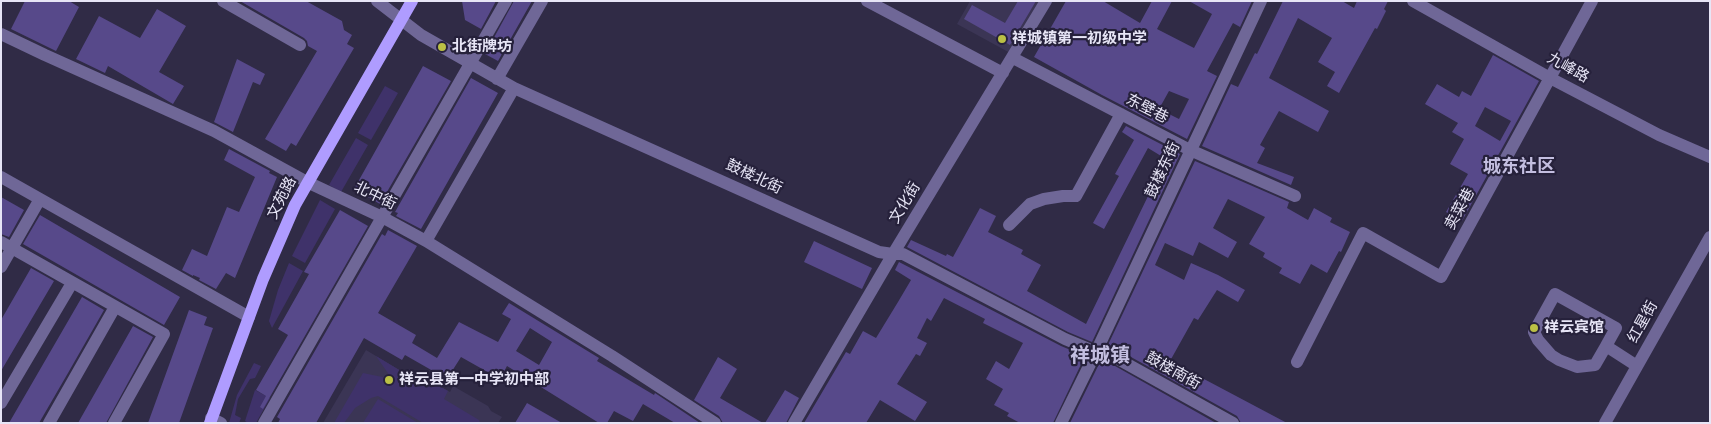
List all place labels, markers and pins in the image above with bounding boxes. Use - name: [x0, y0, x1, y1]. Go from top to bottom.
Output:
- place label: 祥城镇第一初级中学: [1012, 30, 1147, 48]
- marker: 祥城镇第一初级中学: [996, 33, 1008, 45]
- place label: 北街牌坊: [452, 38, 512, 56]
- marker: 北街牌坊: [436, 41, 448, 53]
- place label: 祥云宾馆: [1544, 319, 1604, 337]
- marker: 祥云宾馆: [1528, 322, 1540, 334]
- place label: 祥云县第一中学初中部: [399, 371, 549, 389]
- marker: 祥云县第一中学初中部: [383, 374, 395, 386]

